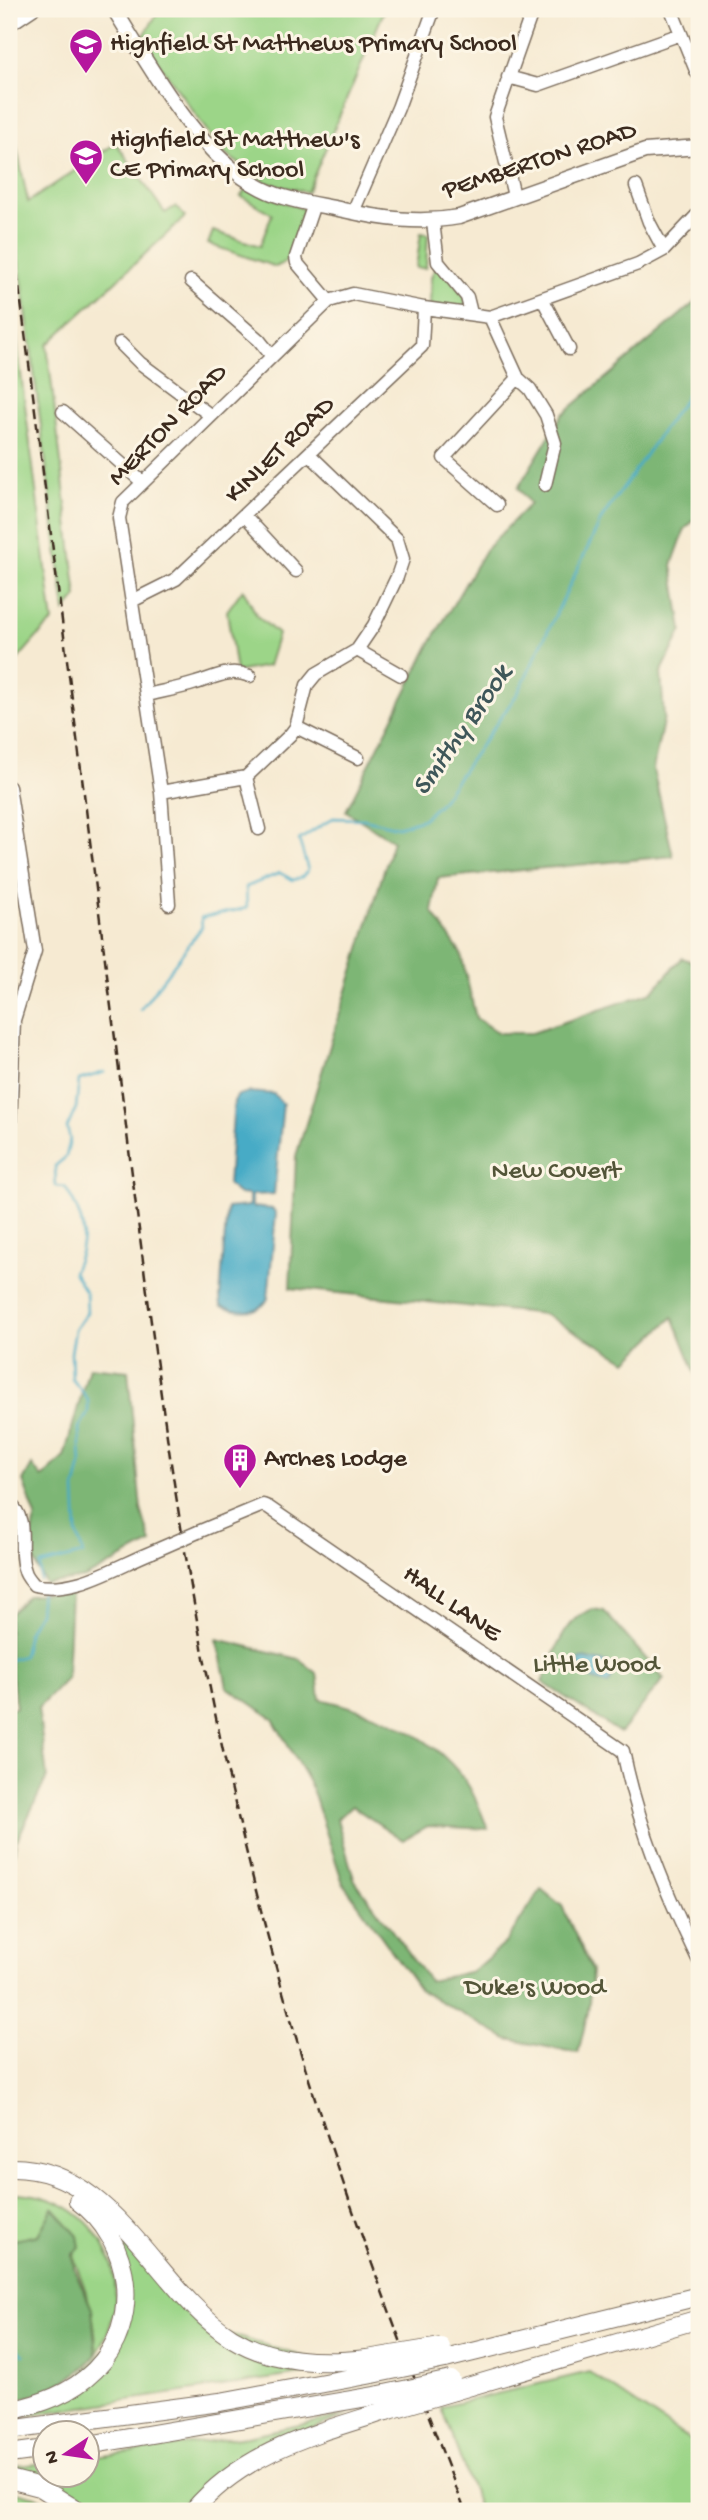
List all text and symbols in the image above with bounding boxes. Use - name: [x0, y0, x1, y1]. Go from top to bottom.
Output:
- school or university icon: Highfield St Matthews Primary School: [67, 26, 105, 75]
- place label: Highfield St Matthews Primary School: [110, 30, 517, 61]
- street label: PEMBERTON ROAD: [438, 116, 641, 208]
- place label: Highfield St Matthew's CE Primary School: [110, 126, 361, 187]
- school or university icon: Highfield St Matthew's CE Primary School: [67, 137, 105, 186]
- street label: MERTON ROAD: [103, 358, 235, 494]
- street label: KINLET ROAD: [220, 391, 343, 511]
- water label: Smithy Brook: [406, 657, 521, 803]
- park label: New Covert: [492, 1157, 623, 1188]
- building icon: Arches Lodge: [221, 1441, 259, 1490]
- place label: Arches Lodge: [264, 1445, 408, 1476]
- street label: HALL LANE: [396, 1560, 507, 1651]
- park label: Little Wood: [533, 1651, 661, 1682]
- park label: Duke's Wood: [463, 1974, 607, 2005]
- north arrow: [32, 2418, 102, 2488]
- text: N: [40, 2448, 65, 2466]

